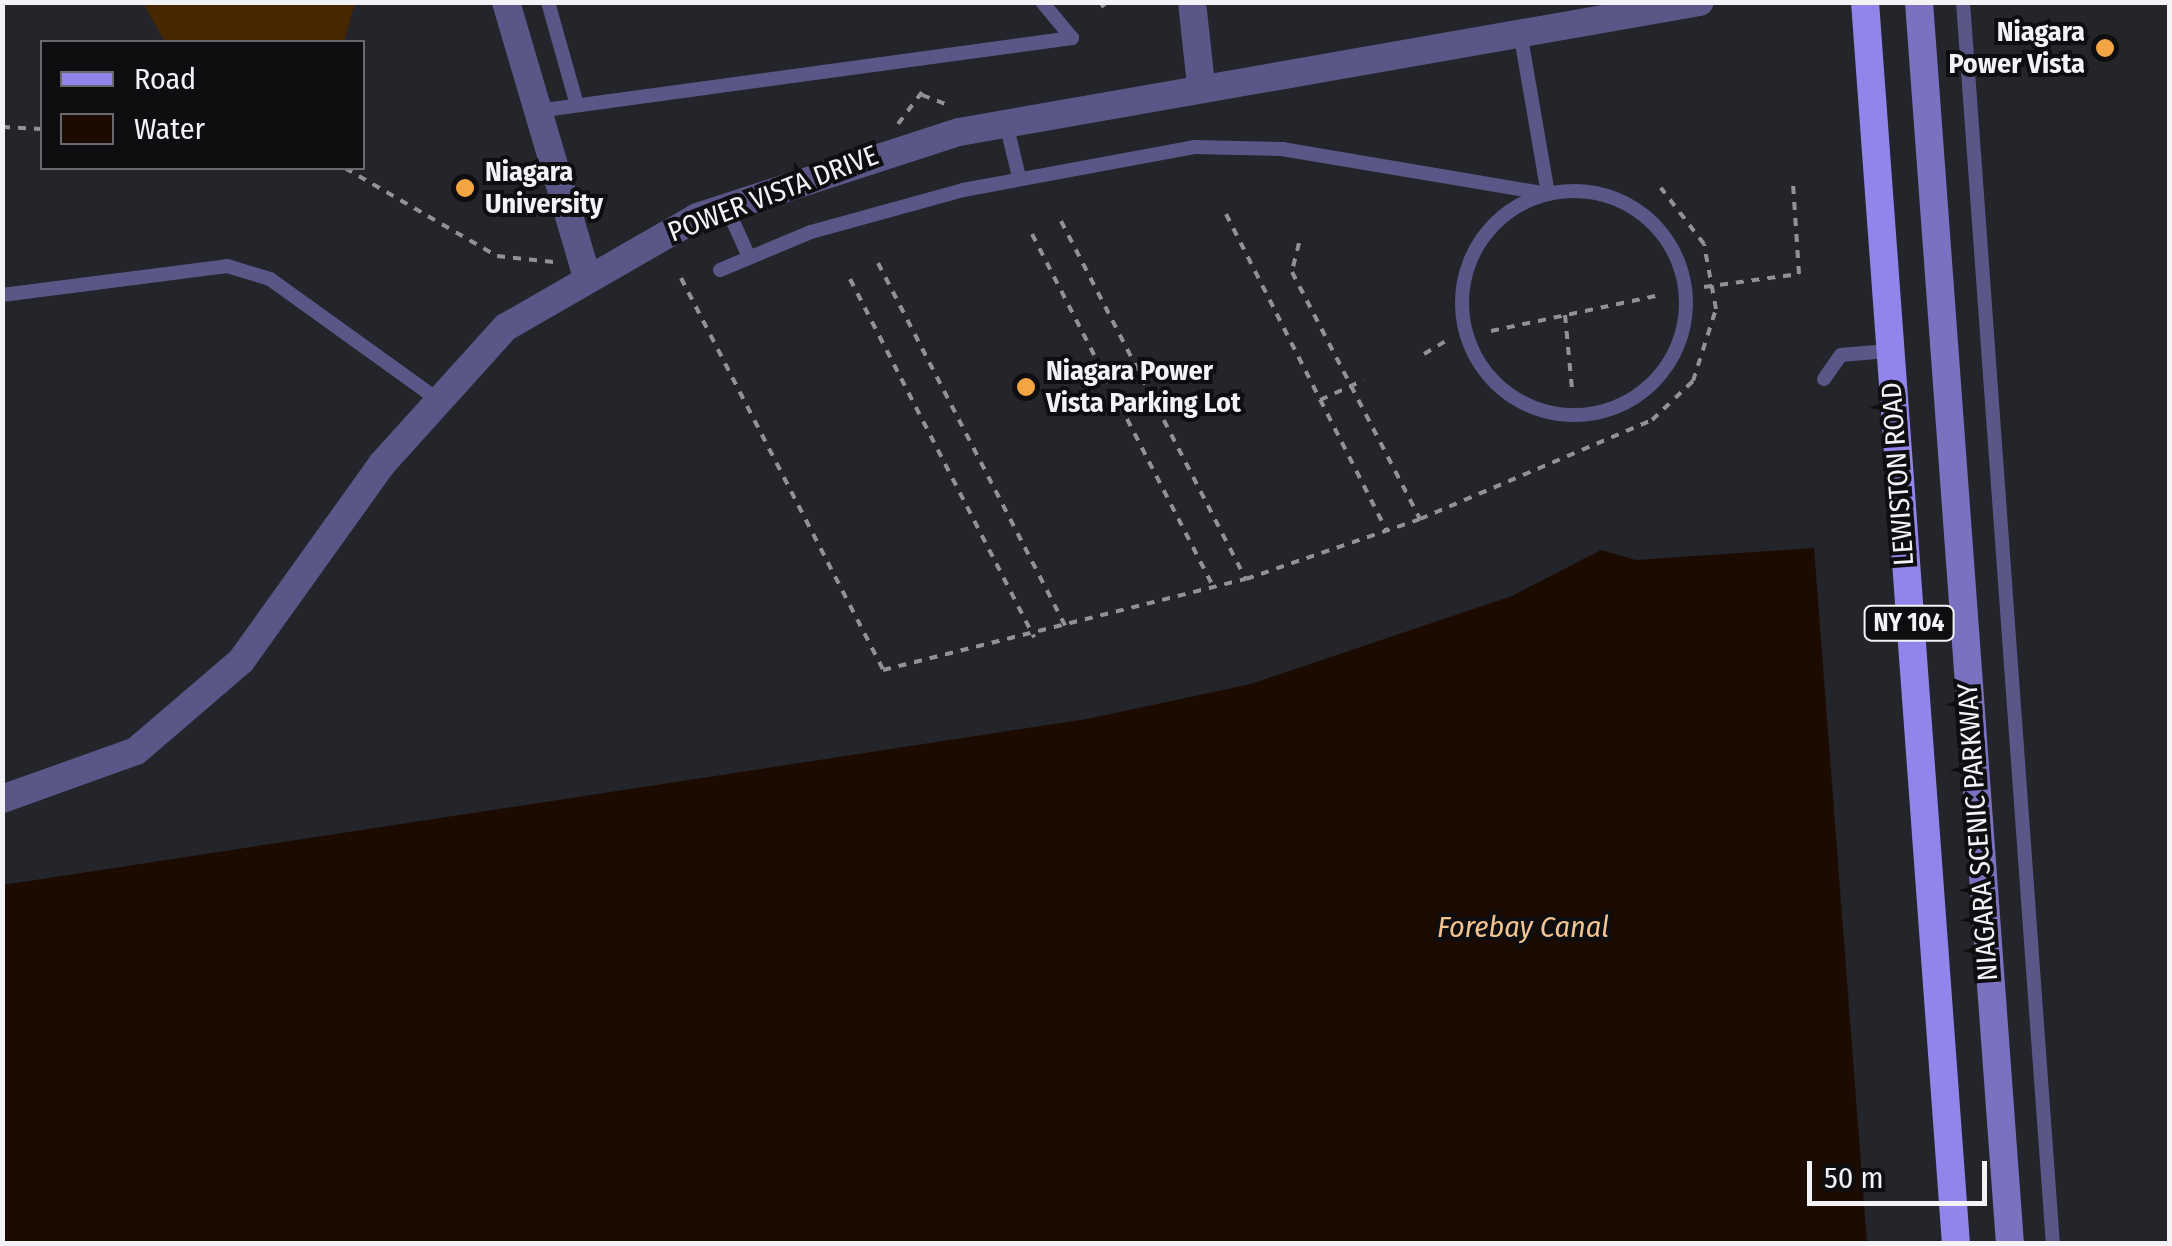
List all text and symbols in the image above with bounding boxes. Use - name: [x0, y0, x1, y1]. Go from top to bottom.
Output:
- place label: Niagara Power Vista: [1948, 15, 2085, 81]
- marker: Niagara Power Vista: [2094, 37, 2116, 59]
- legend: [40, 40, 365, 170]
- text: Road: [134, 61, 196, 97]
- text: Water: [134, 111, 205, 147]
- street label: POWER VISTA DRIVE: [663, 139, 883, 249]
- place label: Niagara University: [485, 155, 603, 221]
- marker: Niagara University: [454, 177, 476, 199]
- place label: Niagara Power Vista Parking Lot: [1046, 354, 1241, 420]
- marker: Niagara Power Vista Parking Lot: [1015, 376, 1037, 398]
- street label: LEWISTON ROAD: [1875, 381, 1921, 567]
- road number: NY 104: [1862, 603, 1956, 643]
- street label: NIAGARA SCENIC PARKWAY: [1951, 682, 2005, 982]
- water label: Forebay Canal: [1437, 909, 1609, 945]
- scale bar: [1812, 1141, 1992, 1203]
- text: 50 m: [1824, 1160, 1884, 1196]

